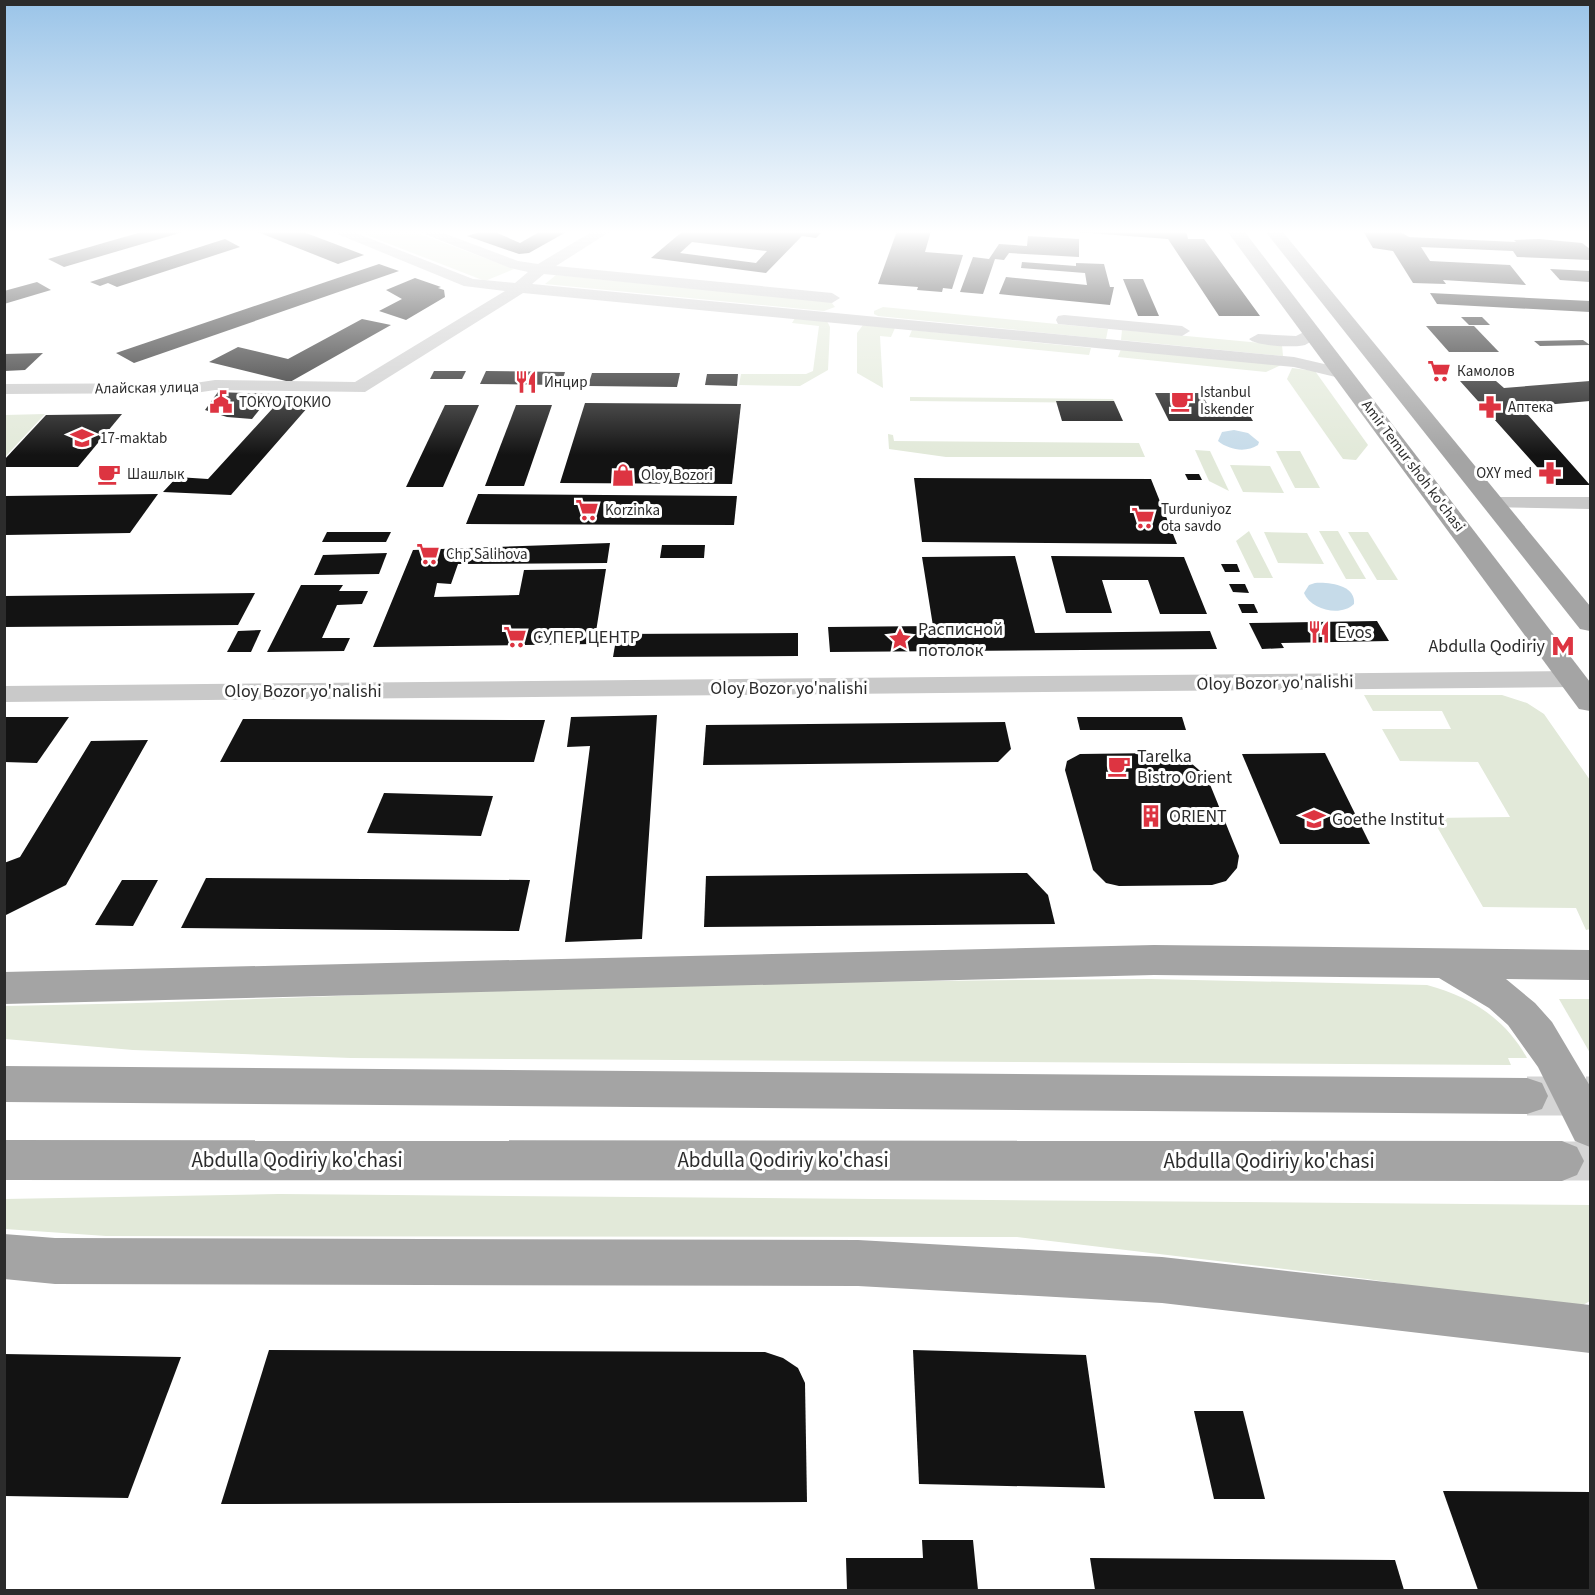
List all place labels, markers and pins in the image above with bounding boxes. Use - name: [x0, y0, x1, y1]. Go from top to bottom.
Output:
- supermarket icon: Камолов: [1426, 358, 1452, 384]
- place label: Камолов: [1457, 361, 1515, 382]
- restaurant icon: Инцир: [513, 369, 539, 395]
- place label: Инцир: [544, 372, 587, 393]
- place label: Istanbul Iskender: [1200, 382, 1255, 420]
- cafe icon: Istanbul Iskender: [1169, 388, 1195, 414]
- public building icon: TOKYO ТОКИО: [208, 389, 234, 415]
- place label: TOKYO ТОКИО: [239, 392, 331, 413]
- pharmacy icon: Аптека: [1477, 394, 1503, 420]
- place label: Аптека: [1508, 397, 1553, 418]
- school or university icon: 17-maktab: [69, 425, 95, 451]
- place label: 17-maktab: [100, 428, 167, 449]
- pharmacy icon: OXY med: [1537, 460, 1563, 486]
- cafe icon: Шашлык: [96, 461, 122, 487]
- shop icon: Oloy Bozori: [610, 462, 636, 488]
- place label: OXY med: [1476, 463, 1532, 484]
- place label: Шашлык: [127, 464, 185, 485]
- place label: Oloy Bozori: [641, 465, 713, 486]
- supermarket icon: Korzinka: [574, 497, 600, 523]
- place label: Turduniyoz ota savdo: [1161, 499, 1231, 537]
- place label: Korzinka: [605, 500, 660, 521]
- supermarket icon: Turduniyoz ota savdo: [1130, 505, 1156, 531]
- supermarket icon: Chp Salihova: [415, 541, 441, 567]
- place label: Chp Salihova: [446, 544, 528, 565]
- place label: Расписной потолок: [918, 617, 1003, 663]
- restaurant icon: Evos: [1306, 619, 1332, 645]
- place label: Evos: [1337, 620, 1372, 645]
- supermarket icon: СУПЕР ЦЕНТР: [502, 624, 528, 650]
- place label: СУПЕР ЦЕНТР: [533, 625, 640, 650]
- place icon: Расписной потолок: [887, 626, 913, 652]
- metro station icon: Abdulla Qodiriy: [1550, 633, 1576, 659]
- place label: Abdulla Qodiriy: [1428, 634, 1546, 659]
- place label: Tarelka Bistro Orient: [1137, 744, 1232, 790]
- cafe icon: Tarelka Bistro Orient: [1106, 753, 1132, 779]
- building icon: ORIENT: [1138, 803, 1164, 829]
- place label: ORIENT: [1169, 804, 1227, 829]
- school or university icon: Goethe Institut: [1301, 806, 1327, 832]
- place label: Goethe Institut: [1332, 807, 1444, 832]

